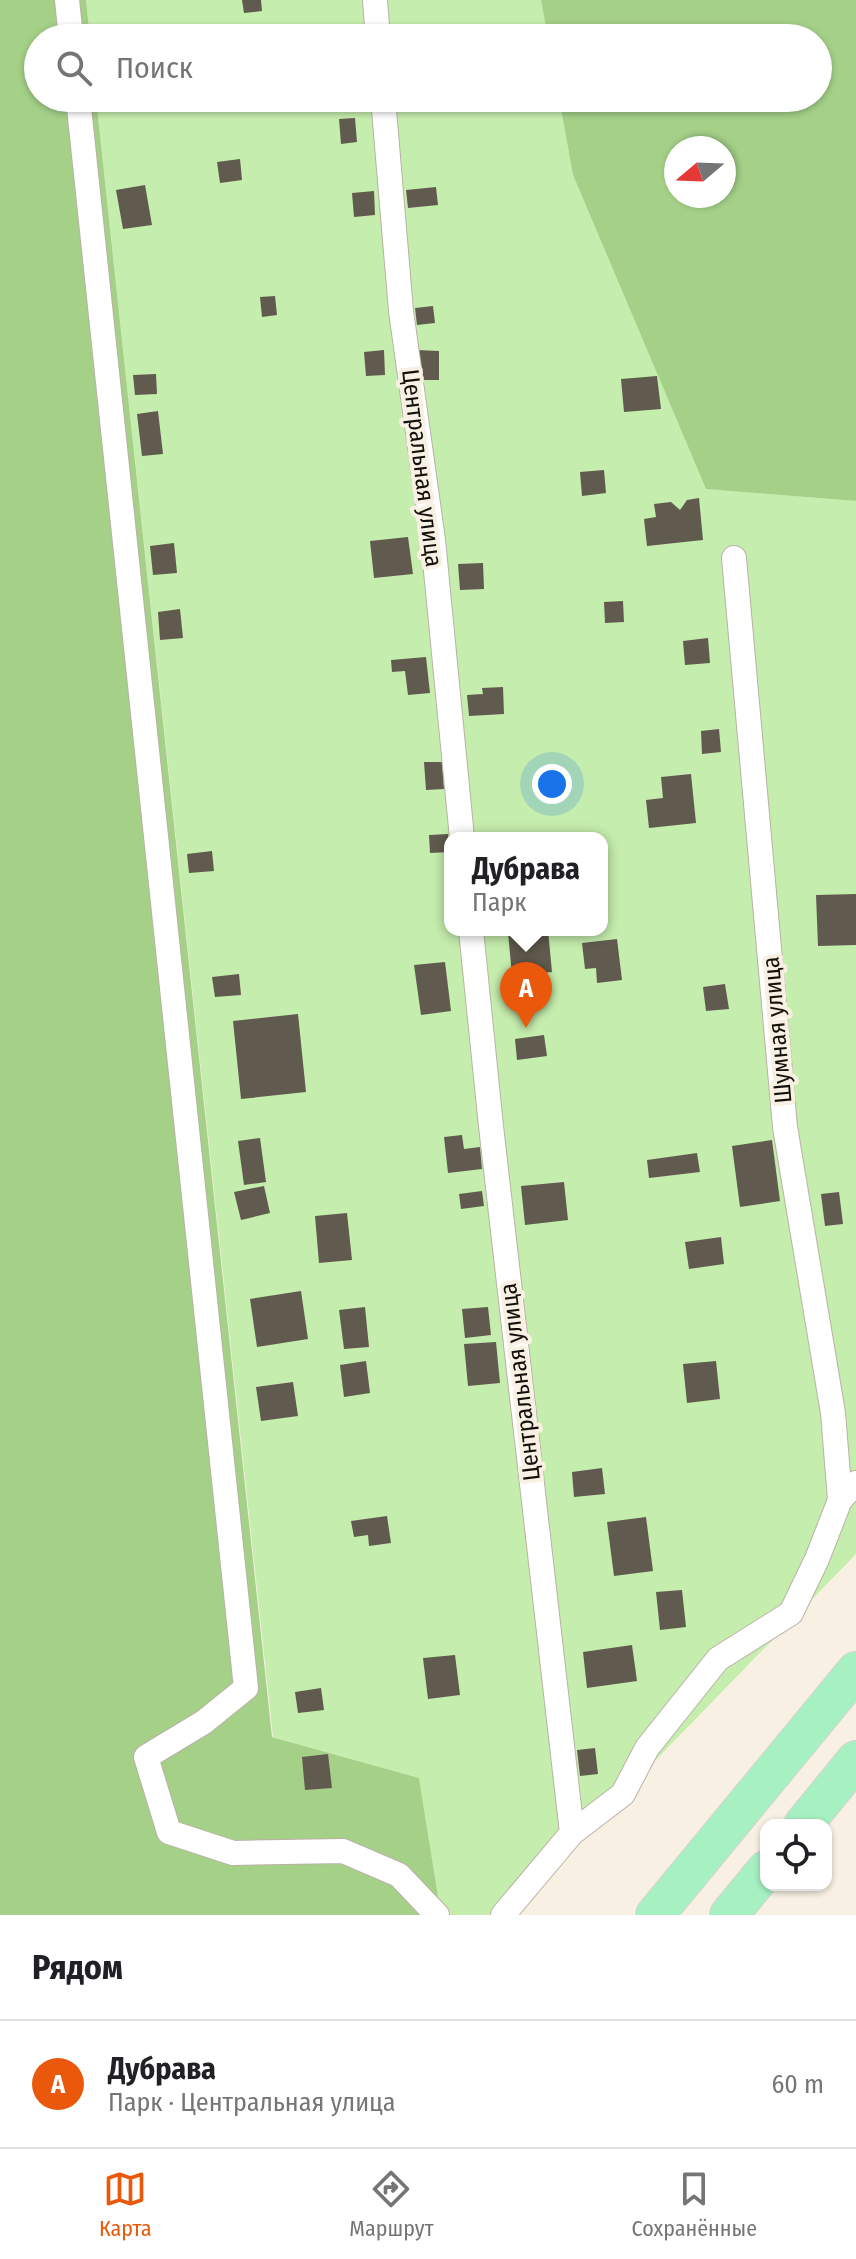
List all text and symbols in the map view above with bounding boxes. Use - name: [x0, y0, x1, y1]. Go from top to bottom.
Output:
- search box: [24, 24, 832, 112]
- icon: search: [52, 46, 96, 90]
- text: Поиск: [116, 50, 193, 86]
- north arrow: [664, 136, 736, 208]
- street label: Центральная улица: [396, 368, 448, 568]
- your location: [532, 764, 572, 804]
- popup: [444, 832, 608, 936]
- text: Дубрава: [472, 851, 580, 887]
- text: Парк: [472, 887, 526, 918]
- street label: Шумная улица: [757, 955, 797, 1105]
- pin: A: [500, 962, 552, 1028]
- street label: Центральная улица: [494, 1282, 546, 1482]
- map controls: [760, 1819, 832, 1891]
- button: locate: [760, 1819, 832, 1891]
- text: Рядом: [32, 1947, 123, 1988]
- text: Дубрава: [108, 2051, 216, 2087]
- text: A: [51, 2069, 65, 2100]
- text: 60 m: [771, 2069, 824, 2100]
- text: Парк · Центральная улица: [108, 2087, 396, 2118]
- tab: Карта: [99, 2167, 151, 2242]
- tab: Маршрут: [349, 2167, 434, 2242]
- tab: Сохранённые: [631, 2167, 757, 2242]

